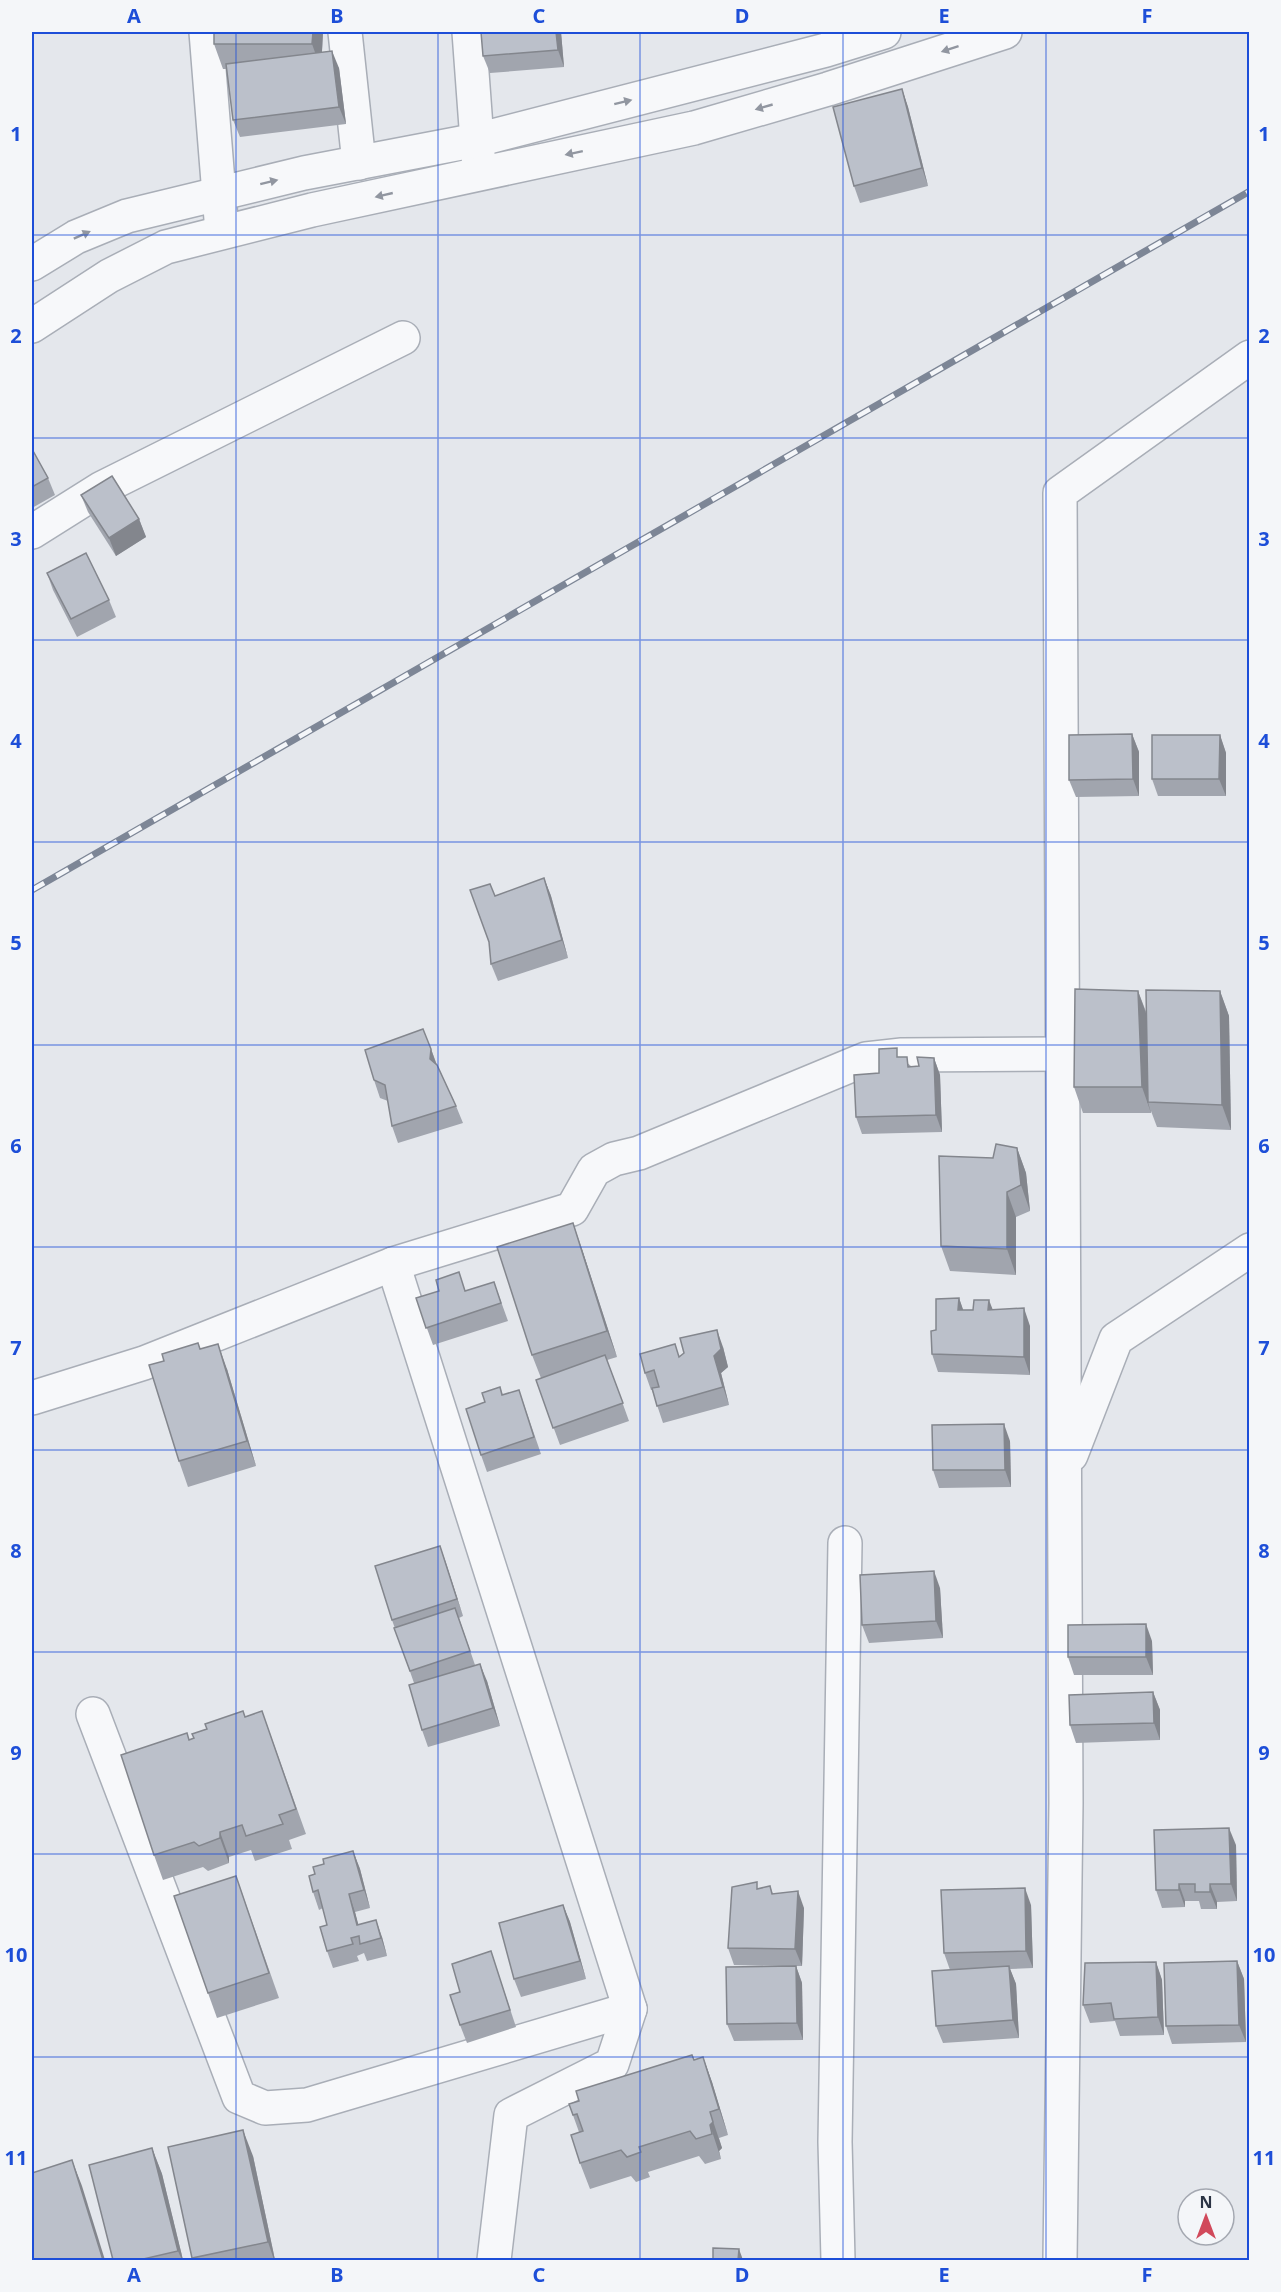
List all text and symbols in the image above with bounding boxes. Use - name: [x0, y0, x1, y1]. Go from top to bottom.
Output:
- text: A: [127, 2, 141, 29]
- text: B: [330, 2, 344, 29]
- text: C: [533, 2, 546, 29]
- text: D: [735, 2, 749, 29]
- text: E: [938, 2, 950, 29]
- text: F: [1142, 2, 1152, 29]
- one-way arrow: [941, 45, 959, 55]
- one-way arrow: [614, 97, 632, 107]
- one-way arrow: [755, 103, 773, 112]
- text: 1: [10, 120, 22, 147]
- text: 1: [1258, 120, 1270, 147]
- one-way arrow: [564, 149, 583, 158]
- one-way arrow: [260, 177, 278, 187]
- one-way arrow: [374, 190, 393, 200]
- one-way arrow: [74, 230, 92, 240]
- text: 2: [10, 322, 22, 349]
- text: 2: [1258, 322, 1270, 349]
- text: 3: [10, 525, 22, 552]
- text: 3: [1258, 525, 1270, 552]
- text: 4: [10, 727, 22, 754]
- text: 4: [1258, 727, 1270, 754]
- text: 5: [10, 929, 22, 956]
- text: 5: [1258, 929, 1270, 956]
- text: 6: [10, 1132, 22, 1159]
- text: 6: [1258, 1132, 1270, 1159]
- text: 7: [10, 1334, 22, 1361]
- text: 7: [1258, 1334, 1270, 1361]
- text: 8: [10, 1537, 22, 1564]
- text: 8: [1258, 1537, 1270, 1564]
- text: 9: [10, 1739, 22, 1766]
- text: 9: [1258, 1739, 1270, 1766]
- text: 10: [5, 1941, 27, 1968]
- text: 10: [1253, 1941, 1275, 1968]
- text: 11: [5, 2144, 27, 2171]
- text: 11: [1253, 2144, 1275, 2171]
- north arrow: [1176, 2187, 1236, 2247]
- text: N: [1199, 2191, 1213, 2213]
- text: A: [127, 2261, 141, 2288]
- text: B: [330, 2261, 344, 2288]
- text: C: [533, 2261, 546, 2288]
- text: D: [735, 2261, 749, 2288]
- text: E: [938, 2261, 950, 2288]
- text: F: [1142, 2261, 1152, 2288]

